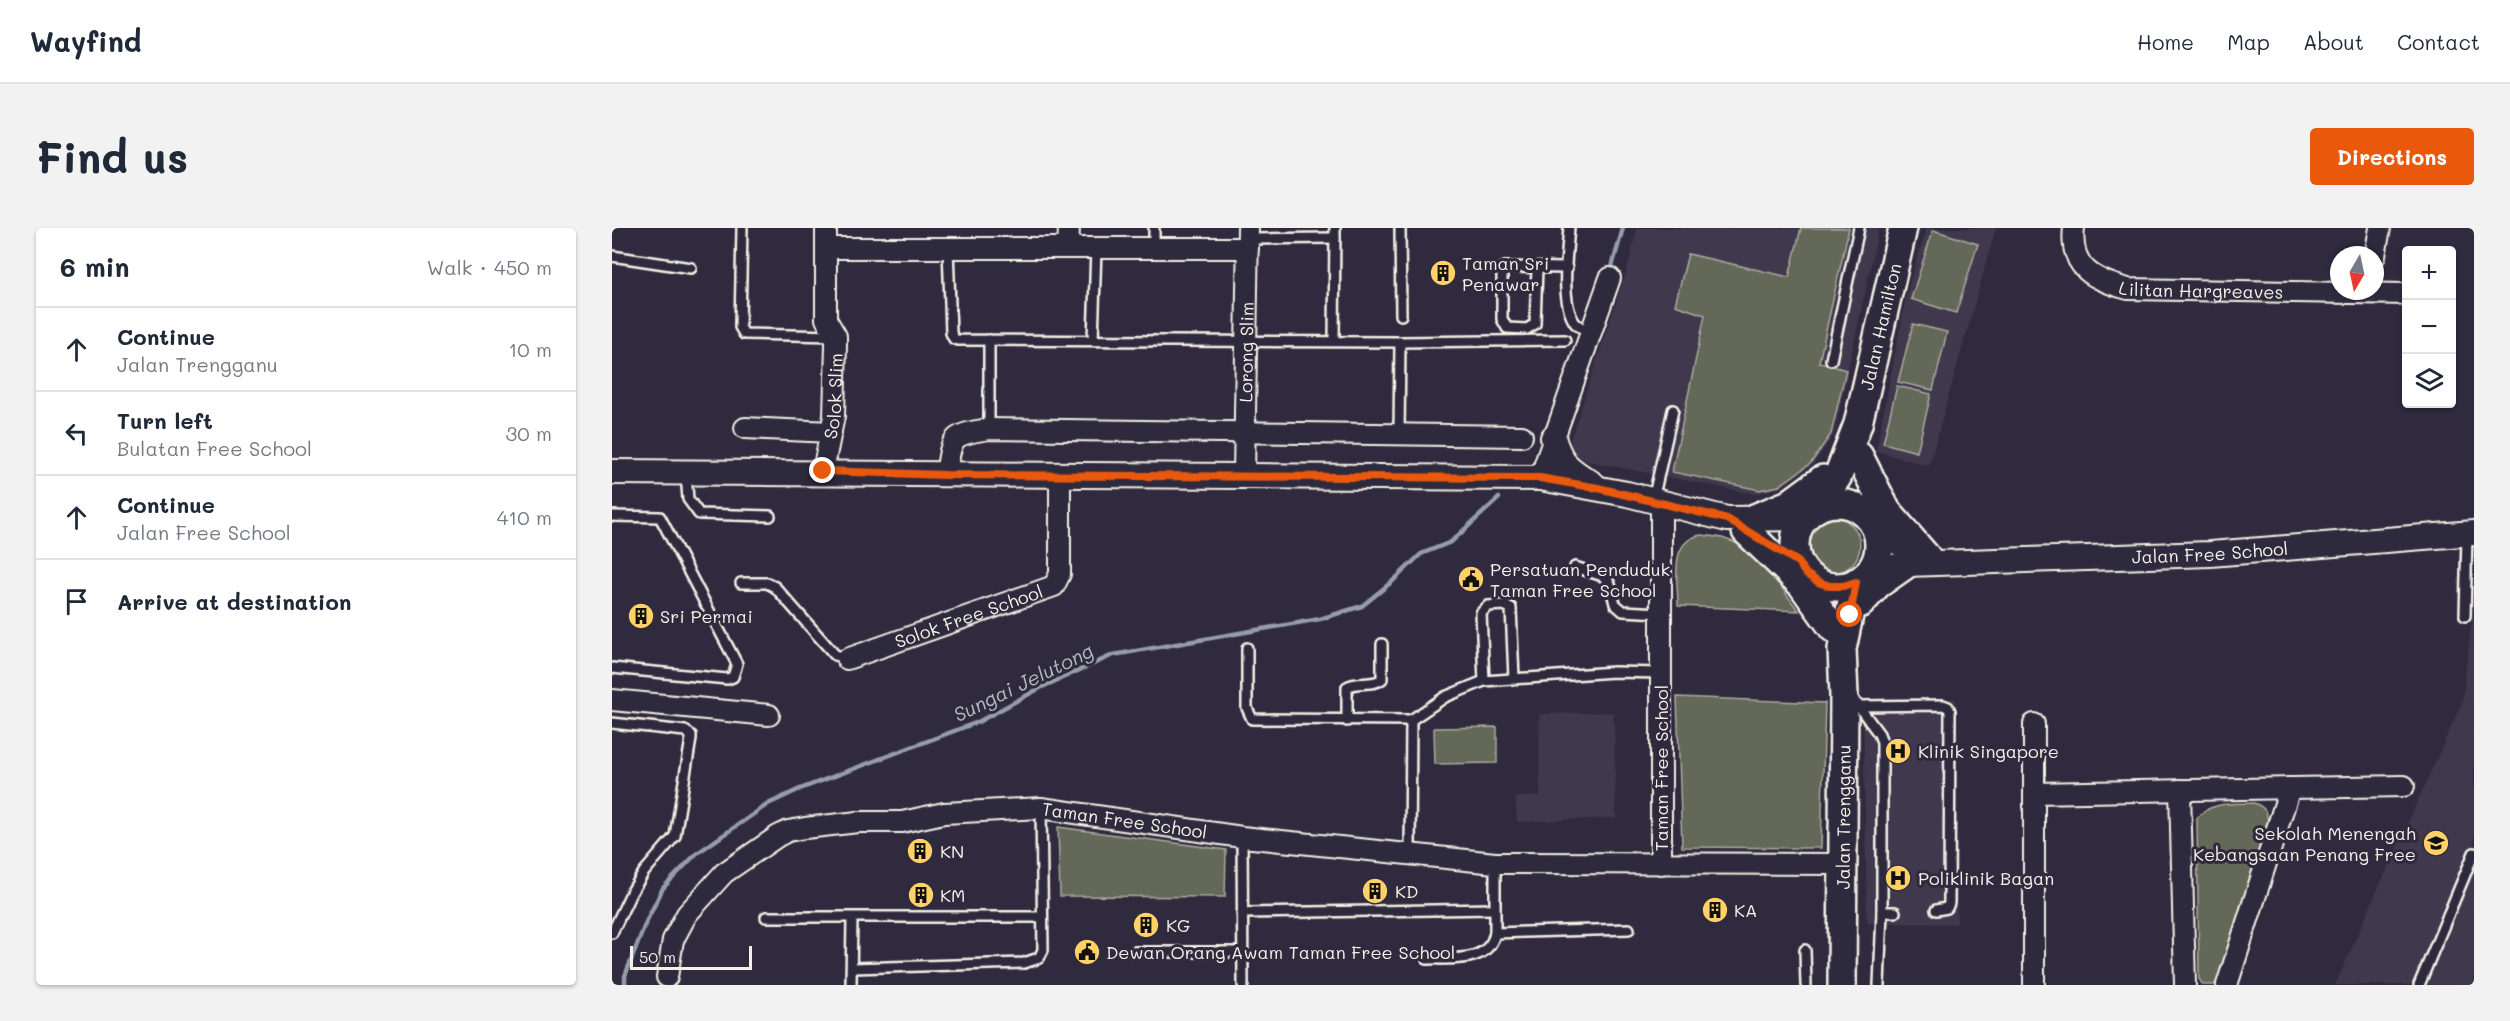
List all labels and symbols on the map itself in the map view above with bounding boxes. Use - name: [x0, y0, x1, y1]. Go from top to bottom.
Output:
- north arrow: [2330, 246, 2384, 300]
- place label: Taman Sri Penawar: [1462, 251, 1549, 296]
- building icon: Taman Sri Penawar: [1428, 258, 1458, 288]
- street label: Jalan Hamilton: [1854, 261, 1907, 392]
- street label: Lilitan Hargreaves: [2116, 275, 2284, 304]
- street label: Lorong Slim: [1233, 302, 1259, 403]
- street label: Solok Slim: [818, 353, 848, 441]
- route end: [809, 457, 835, 483]
- street label: Jalan Free School: [2131, 536, 2289, 569]
- place label: Persatuan Penduduk Taman Free School: [1490, 557, 1670, 602]
- public building icon: Persatuan Penduduk Taman Free School: [1456, 564, 1486, 594]
- street label: Solok Free School: [891, 579, 1046, 653]
- building icon: Sri Permai: [626, 601, 656, 631]
- route start: [1836, 601, 1862, 627]
- place label: Sri Permai: [660, 604, 753, 628]
- water label: Sungai Jelutong: [949, 637, 1097, 727]
- street label: Taman Free School: [1649, 685, 1673, 851]
- hospital icon: Klinik Singapore: [1883, 736, 1913, 766]
- place label: Klinik Singapore: [1918, 739, 2059, 763]
- street label: Jalan Trengganu: [1831, 745, 1856, 889]
- street label: Taman Free School: [1040, 796, 1209, 844]
- place label: Sekolah Menengah Kebangsaan Penang Free: [2193, 821, 2416, 866]
- school or university icon: Sekolah Menengah Kebangsaan Penang Free: [2421, 828, 2451, 858]
- building icon: KN: [905, 836, 935, 866]
- place label: KN: [940, 839, 964, 863]
- hospital icon: Poliklinik Bagan: [1883, 863, 1913, 893]
- place label: Poliklinik Bagan: [1918, 866, 2054, 890]
- building icon: KD: [1360, 876, 1390, 906]
- place label: KD: [1395, 879, 1418, 903]
- building icon: KM: [906, 880, 936, 910]
- place label: KM: [940, 883, 965, 907]
- building icon: KA: [1700, 895, 1730, 925]
- place label: KA: [1734, 898, 1757, 922]
- building icon: KG: [1131, 910, 1161, 940]
- place label: KG: [1166, 913, 1190, 937]
- public building icon: Dewan Orang Awam Taman Free School: [1072, 937, 1102, 967]
- place label: Dewan Orang Awam Taman Free School: [1106, 940, 1455, 964]
- scale bar: [630, 943, 752, 970]

